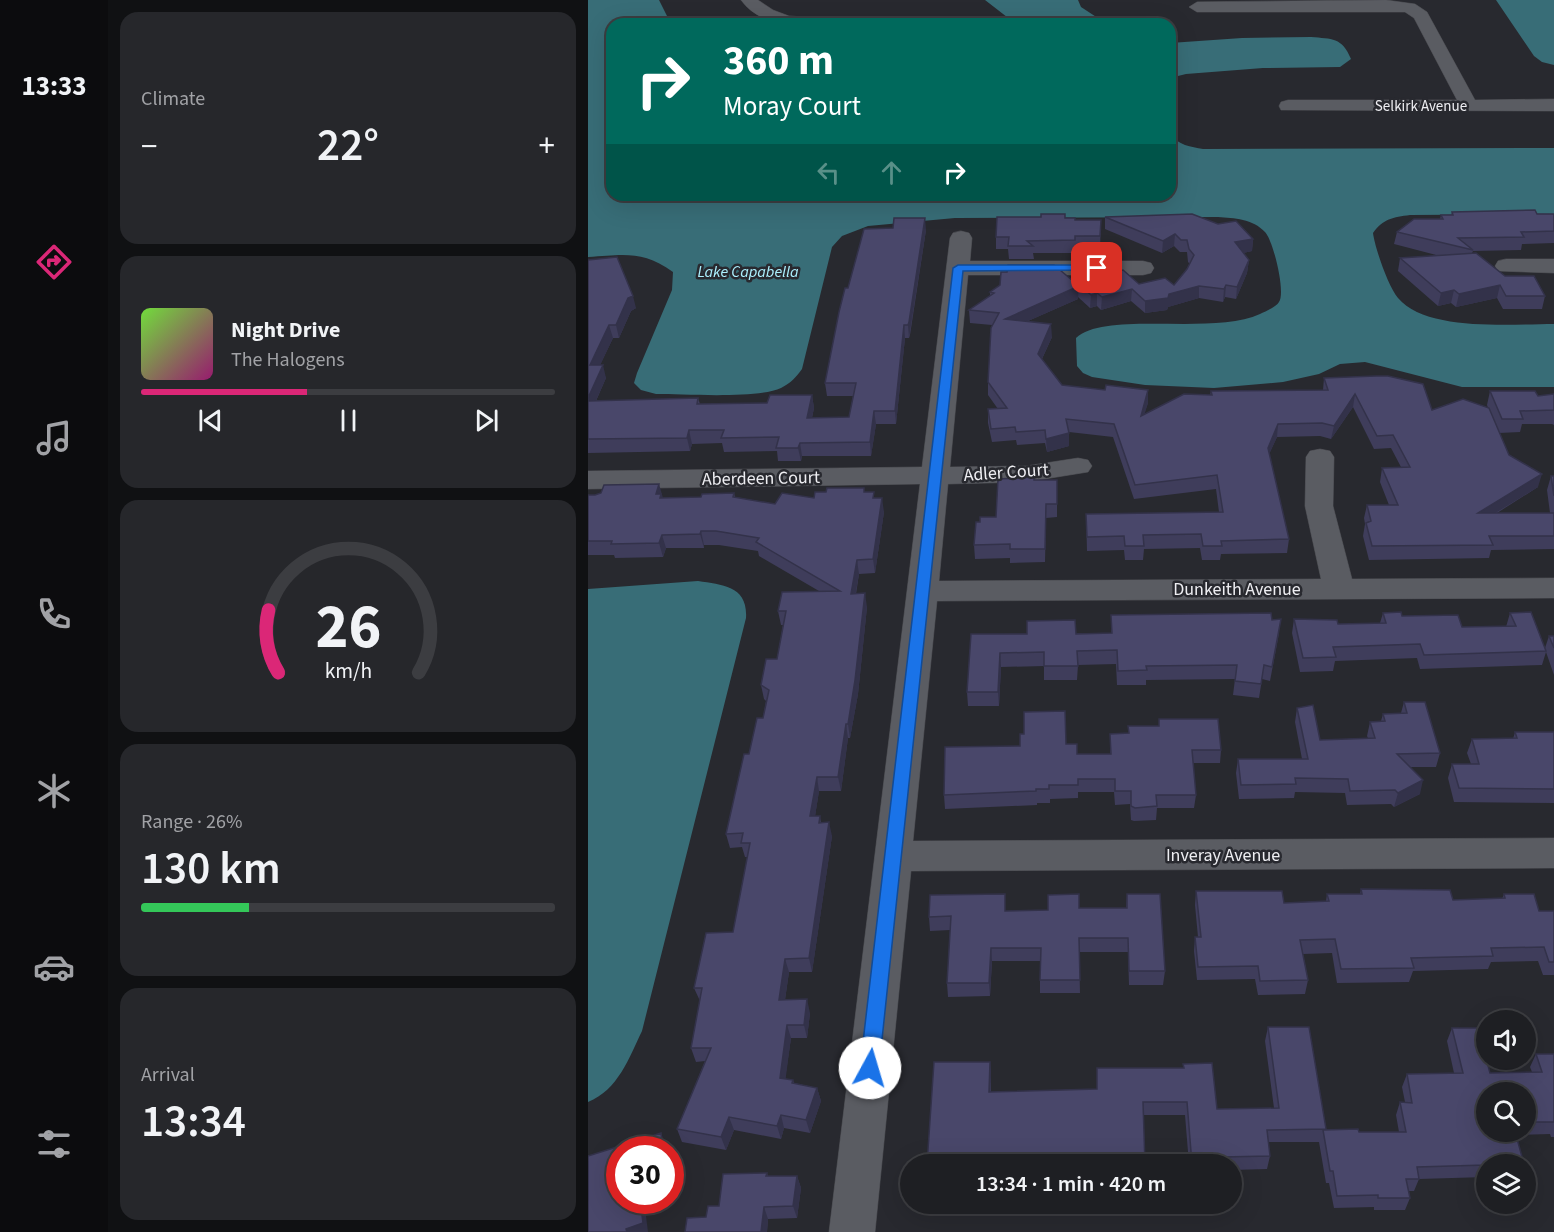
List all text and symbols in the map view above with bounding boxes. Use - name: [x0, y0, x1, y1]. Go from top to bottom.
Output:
- text: 360 m: [723, 31, 834, 91]
- icon: right: [624, 42, 702, 120]
- text: 13:33: [21, 67, 87, 106]
- text: Climate: [141, 85, 205, 113]
- text: Moray Court: [723, 87, 861, 126]
- street label: Selkirk Avenue: [1375, 96, 1467, 117]
- text: 22°: [317, 114, 379, 178]
- text: −: [141, 123, 157, 170]
- text: +: [539, 123, 555, 170]
- icon: left: [812, 156, 845, 189]
- icon: ahead: [875, 156, 908, 189]
- icon: right: [938, 156, 971, 189]
- icon: directions: [33, 241, 75, 283]
- pin: [1071, 242, 1122, 293]
- icon: arrive: [1080, 251, 1113, 284]
- water label: Lake Capabella: [697, 261, 799, 283]
- text: Night Drive: [231, 314, 340, 346]
- text: The Halogens: [231, 346, 345, 374]
- icon: previous: [194, 404, 227, 437]
- icon: pause: [332, 404, 365, 437]
- icon: next: [470, 404, 503, 437]
- icon: music: [33, 417, 75, 459]
- street label: Adler Court: [963, 457, 1049, 488]
- street label: Aberdeen Court: [702, 465, 820, 492]
- street label: Dunkeith Avenue: [1173, 577, 1301, 602]
- text: 26: [315, 583, 381, 672]
- icon: phone: [33, 593, 75, 635]
- text: km/h: [324, 656, 372, 687]
- icon: climate: [33, 770, 75, 812]
- text: Range · 26%: [141, 808, 242, 836]
- text: 130 km: [141, 837, 281, 901]
- street label: Inveray Avenue: [1166, 843, 1280, 868]
- icon: car: [33, 946, 75, 988]
- map controls: [1476, 1010, 1536, 1214]
- button: sound: [1476, 1010, 1536, 1070]
- position arrow: [838, 1036, 902, 1100]
- text: Arrival: [141, 1061, 195, 1089]
- button: search: [1476, 1082, 1536, 1142]
- text: 13:34: [141, 1090, 246, 1154]
- icon: filters: [33, 1123, 75, 1165]
- speed limit sign: 30: [606, 1136, 684, 1214]
- button: layers: [1476, 1154, 1536, 1214]
- text: 13:34 · 1 min · 420 m: [976, 1168, 1166, 1200]

